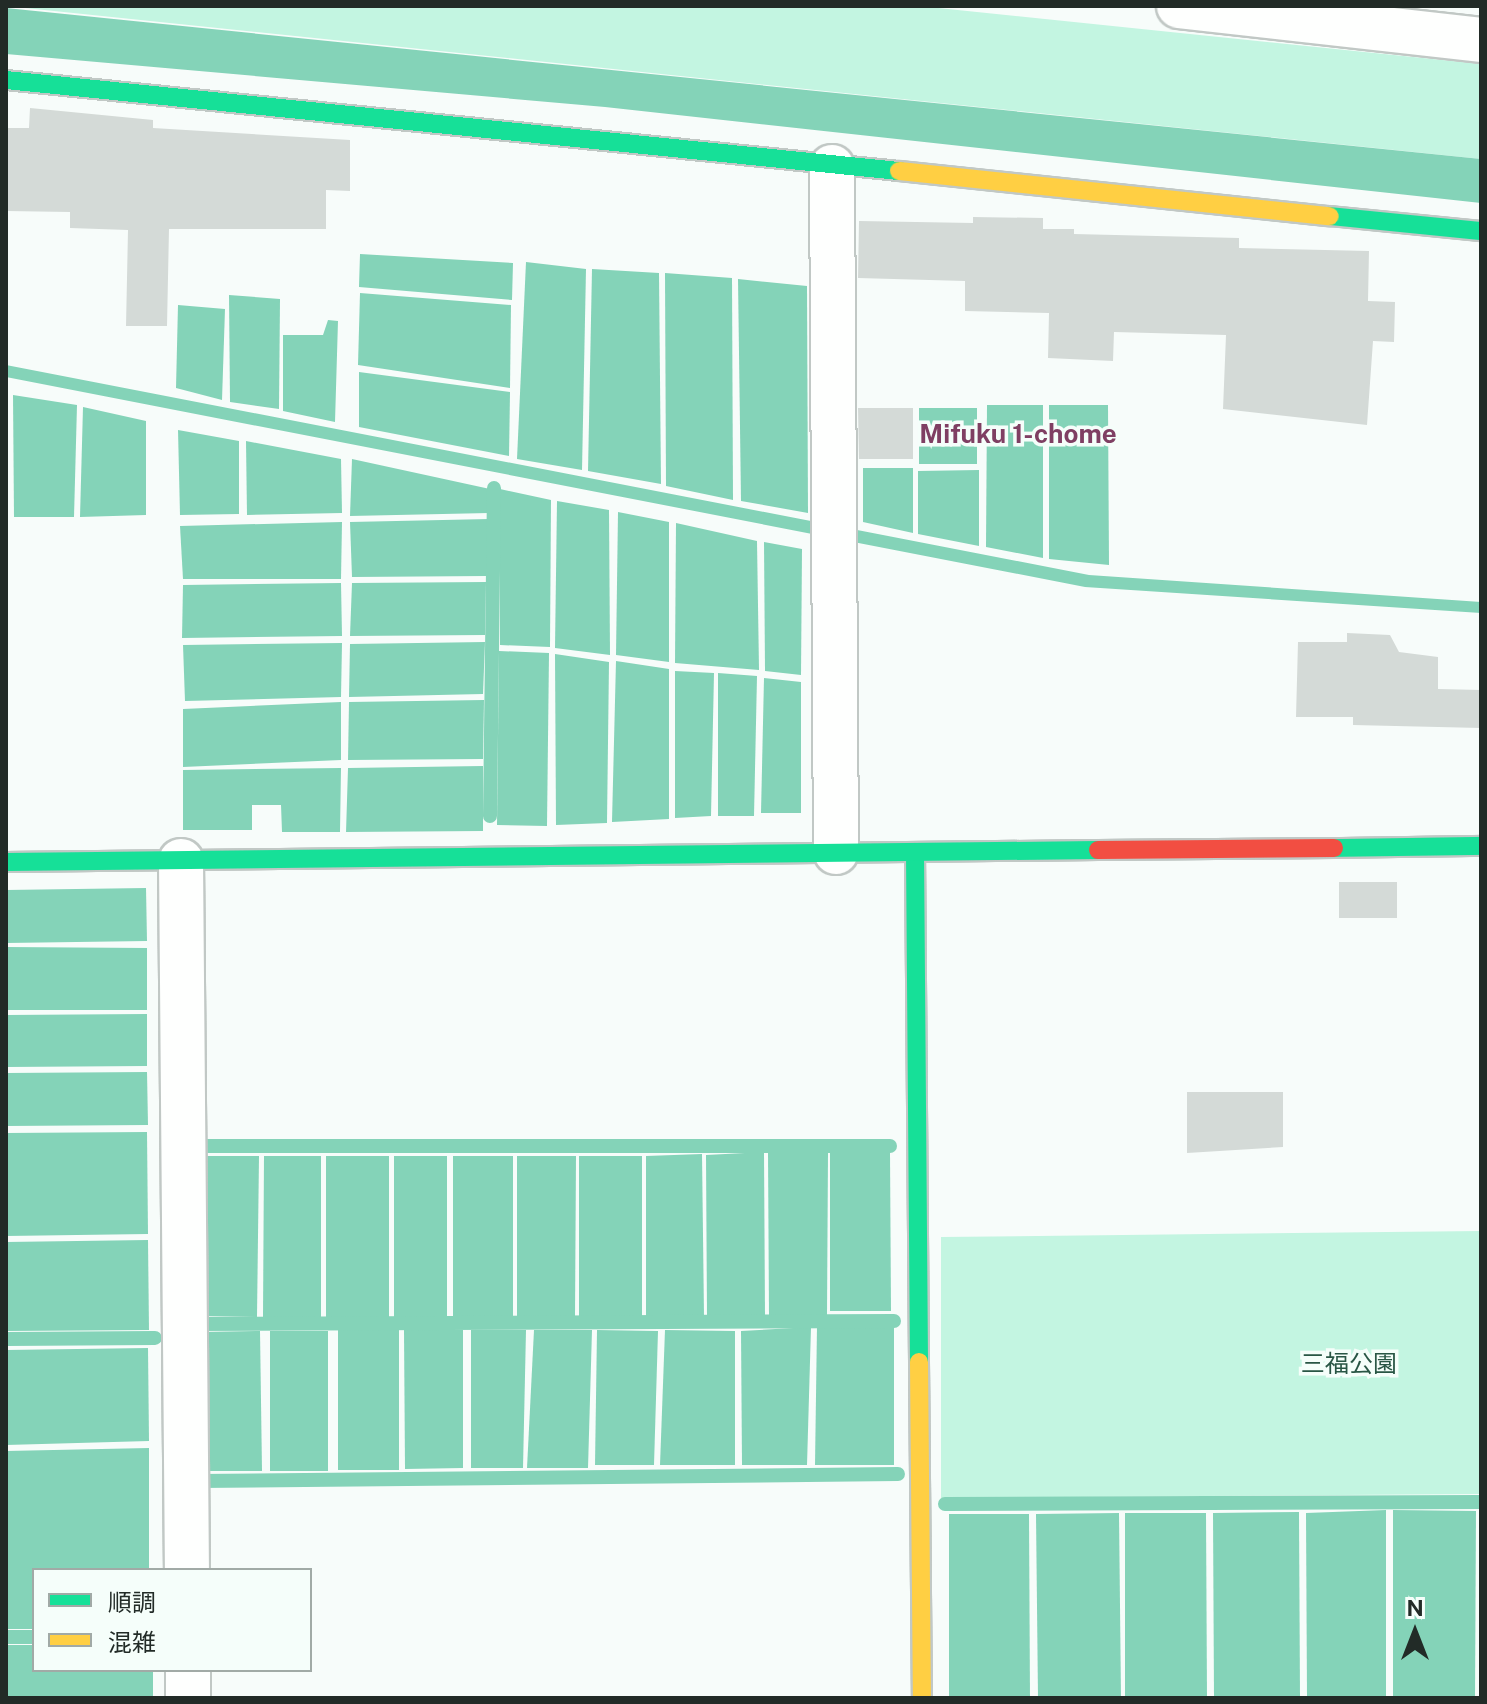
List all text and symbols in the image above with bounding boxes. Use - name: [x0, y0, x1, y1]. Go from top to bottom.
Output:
- district label: Mifuku 1-chome: [919, 418, 1117, 450]
- park label: 三福公園: [1301, 1350, 1397, 1378]
- legend: [32, 1568, 312, 1672]
- text: 順調: [108, 1588, 156, 1616]
- north arrow: [1375, 1592, 1455, 1672]
- text: N: [1406, 1595, 1424, 1621]
- text: 混雑: [108, 1628, 156, 1656]

